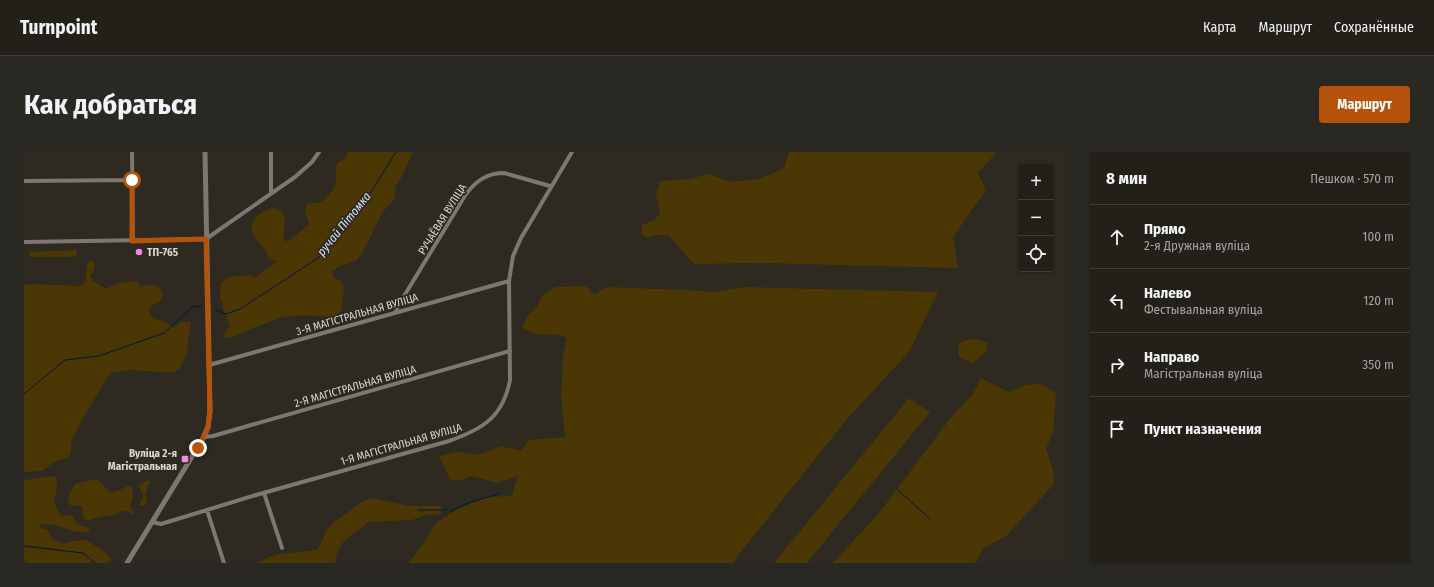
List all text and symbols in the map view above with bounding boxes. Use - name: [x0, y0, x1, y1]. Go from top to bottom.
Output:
- text: Turnpoint: [20, 16, 97, 39]
- text: Карта: [1203, 19, 1236, 36]
- text: Маршрут: [1258, 19, 1312, 36]
- text: Сохранённые: [1334, 19, 1414, 36]
- button: Маршрут: [1319, 86, 1410, 123]
- text: Как добраться: [24, 88, 197, 121]
- map controls: [1018, 164, 1054, 272]
- button: +: [1018, 164, 1054, 200]
- text: 8 мин: [1106, 168, 1147, 189]
- route start: [123, 171, 141, 189]
- text: Пешком · 570 m: [1310, 171, 1394, 186]
- street label: РУЧАЁВАЯ ВУЛІЦА: [415, 181, 469, 257]
- water label: ручай Пітомка: [314, 189, 374, 259]
- button: −: [1018, 200, 1054, 236]
- text: Прямо: [1144, 220, 1186, 238]
- icon: ahead: [1106, 226, 1128, 248]
- text: 100 m: [1362, 229, 1394, 244]
- button: locate: [1018, 236, 1054, 272]
- text: 2-я Дружная вуліца: [1144, 238, 1250, 253]
- place label: ТП-765: [147, 246, 179, 259]
- marker: ТП-765: [134, 247, 144, 257]
- text: Налево: [1144, 284, 1191, 302]
- icon: left: [1106, 290, 1128, 312]
- street label: 3-Я МАГІСТРАЛЬНАЯ ВУЛІЦА: [295, 291, 420, 338]
- text: 120 m: [1363, 293, 1394, 308]
- text: Фестывальная вуліца: [1144, 302, 1263, 317]
- text: Направо: [1144, 348, 1199, 366]
- icon: right: [1106, 354, 1128, 376]
- text: 350 m: [1362, 357, 1394, 372]
- street label: 2-Я МАГІСТРАЛЬНАЯ ВУЛІЦА: [293, 363, 418, 410]
- text: Магістральная вуліца: [1144, 366, 1263, 381]
- icon: arrive: [1106, 418, 1128, 440]
- text: Пункт назначения: [1144, 420, 1262, 438]
- street label: 1-Я МАГІСТРАЛЬНАЯ ВУЛІЦА: [339, 421, 464, 468]
- route end: [189, 439, 207, 457]
- place label: Вуліца 2-я Магістральная: [108, 447, 177, 473]
- marker: Вуліца 2-я Магістральная: [180, 454, 190, 464]

